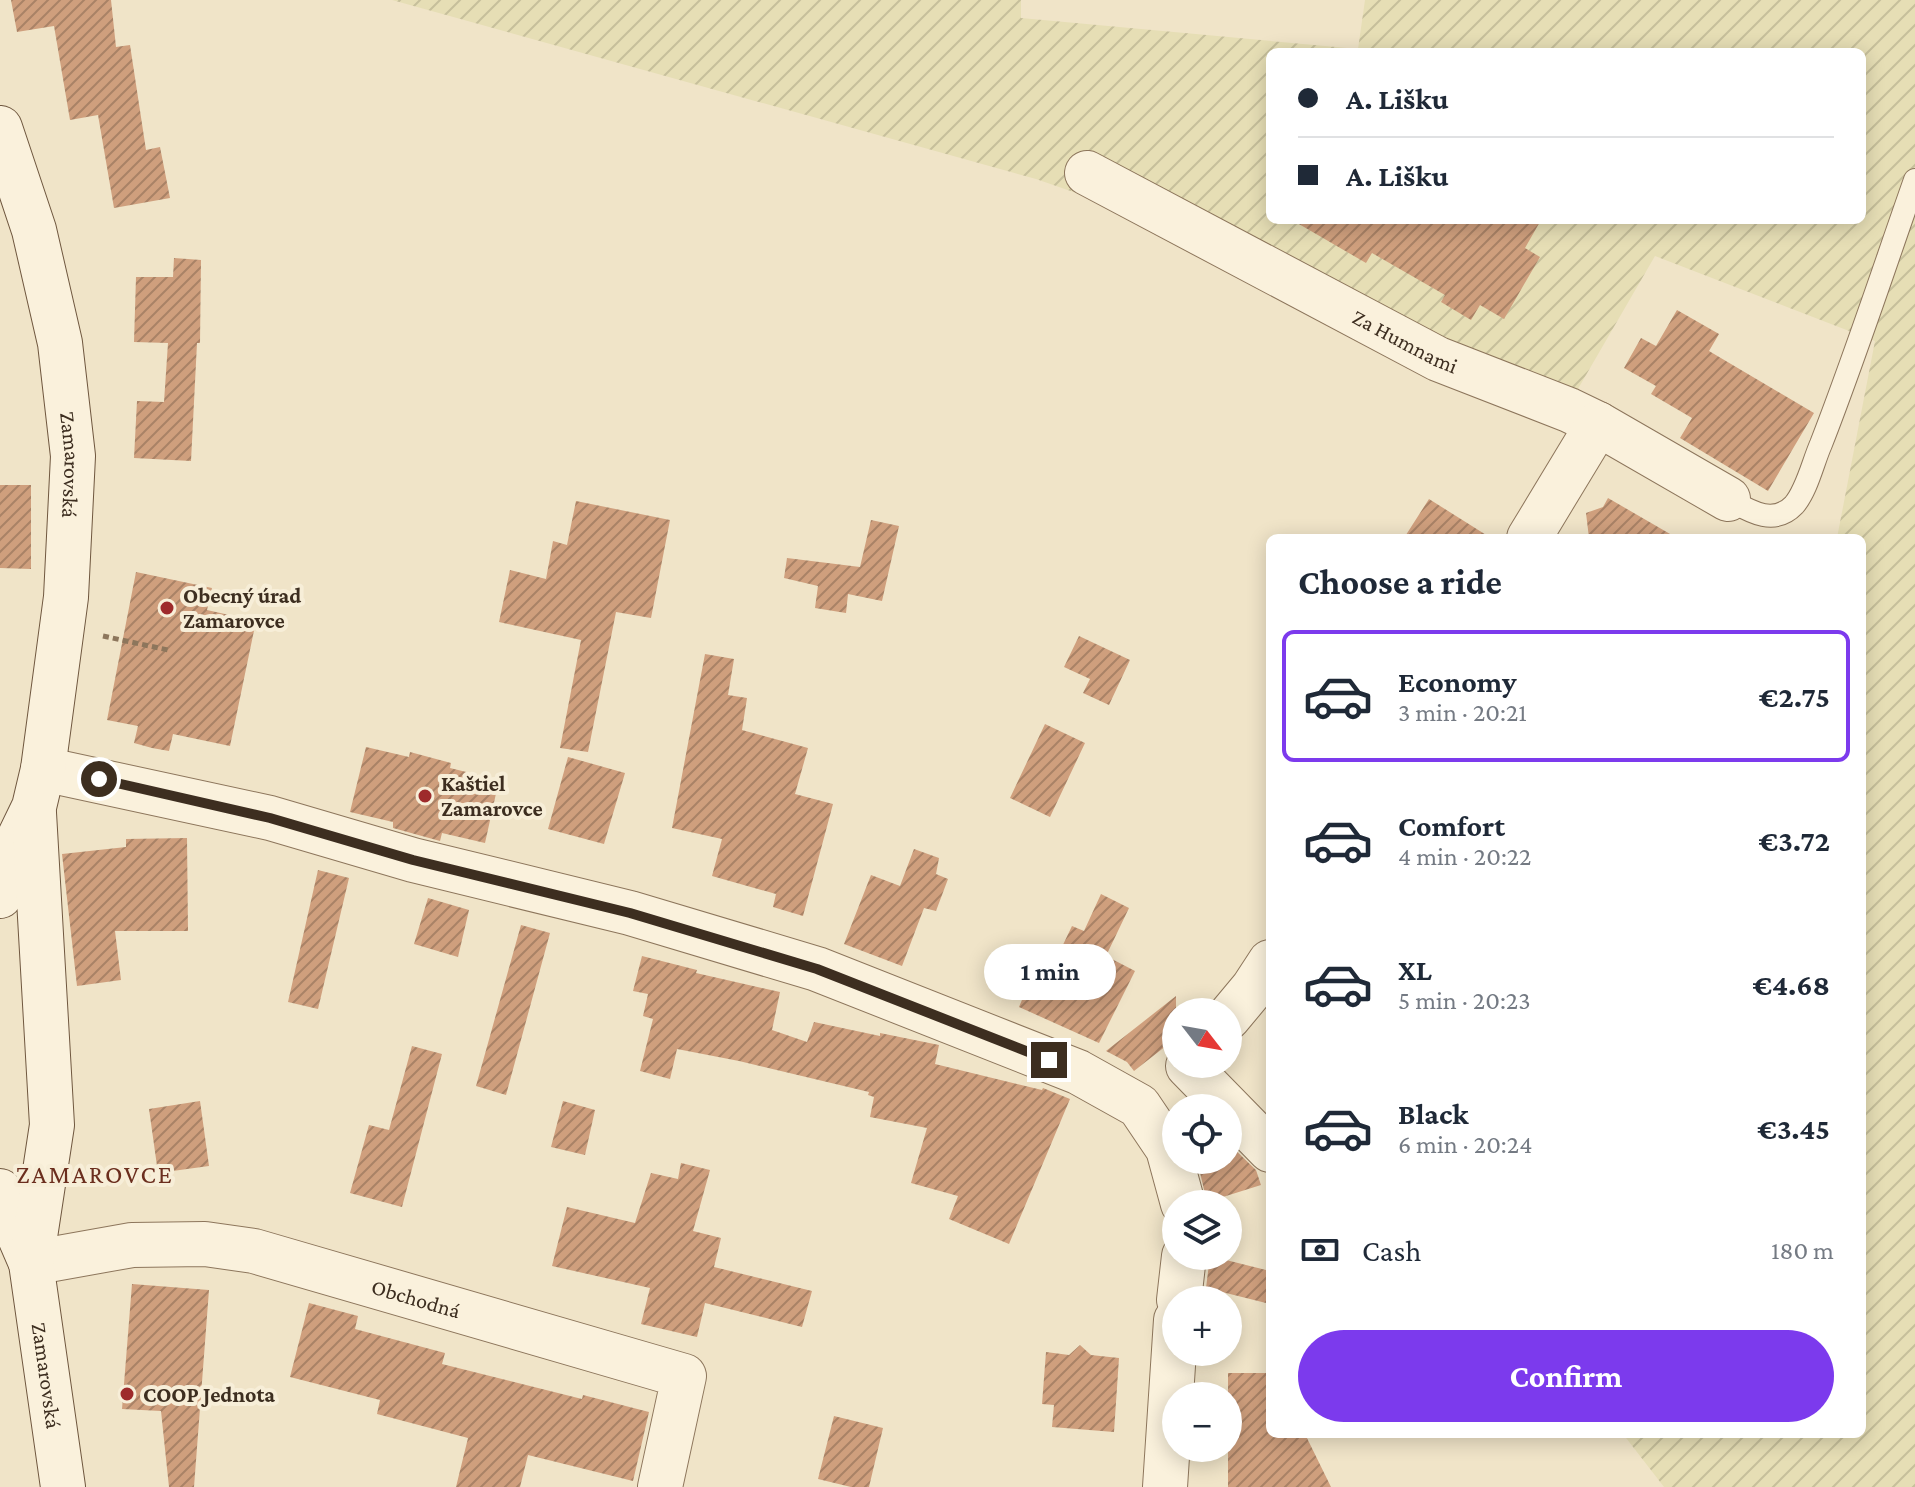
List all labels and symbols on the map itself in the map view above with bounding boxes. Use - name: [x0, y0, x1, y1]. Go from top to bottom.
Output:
- street label: Za Humnami: [1348, 304, 1461, 379]
- street label: Zamarovská: [55, 410, 85, 519]
- place label: Obecný úrad Zamarovce: [183, 583, 301, 633]
- marker: Obecný úrad Zamarovce: [158, 599, 176, 617]
- route start: [81, 761, 117, 797]
- place label: Kaštiel Zamarovce: [441, 771, 543, 821]
- marker: Kaštiel Zamarovce: [416, 787, 434, 805]
- callout: 1 min: [983, 944, 1115, 1000]
- north arrow: [1162, 998, 1242, 1078]
- route end: [1031, 1042, 1067, 1078]
- district label: ZAMAROVCE: [16, 1160, 174, 1189]
- street label: Obchodná: [369, 1274, 463, 1323]
- street label: Zamarovská: [27, 1321, 67, 1430]
- place label: COOP Jednota: [143, 1382, 275, 1407]
- marker: COOP Jednota: [118, 1385, 136, 1403]

